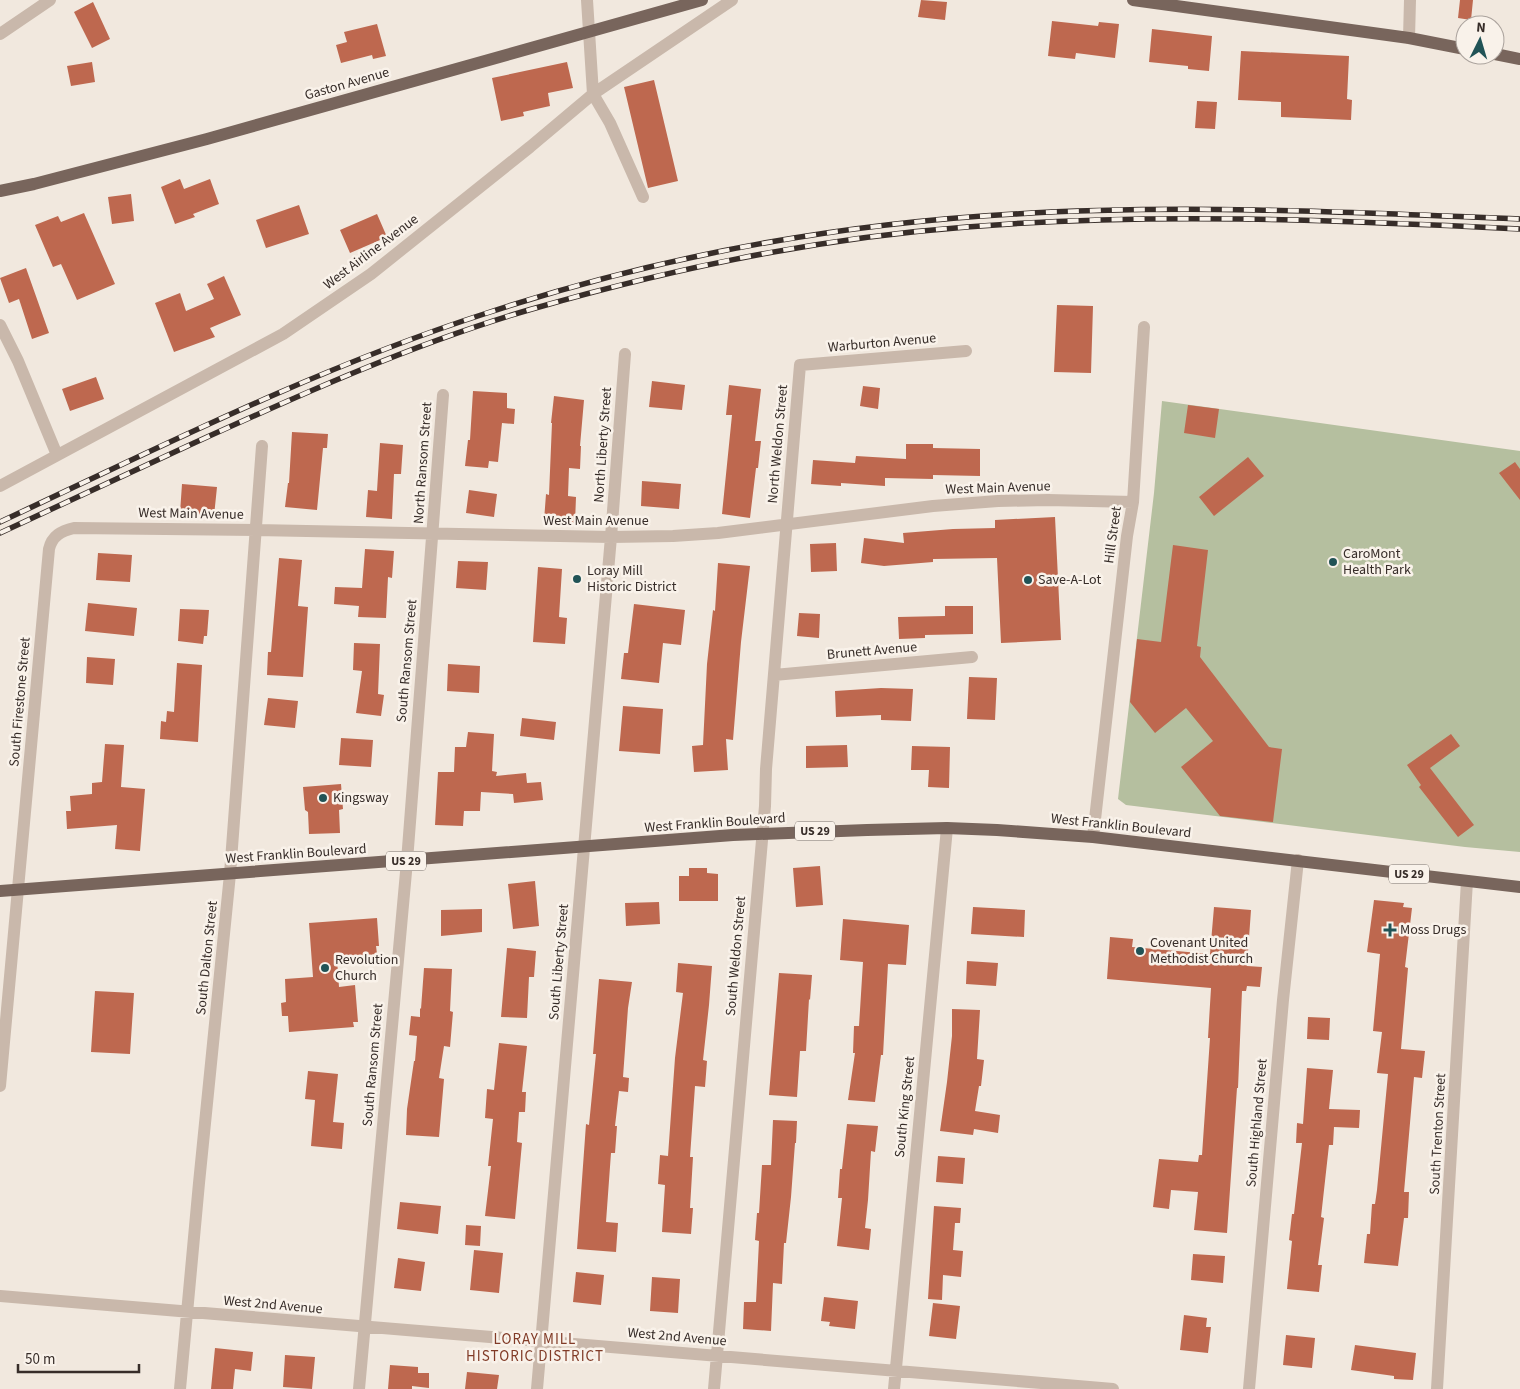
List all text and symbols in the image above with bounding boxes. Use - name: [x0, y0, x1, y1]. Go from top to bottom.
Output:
- north arrow: [1455, 15, 1505, 65]
- text: N: [1476, 18, 1487, 38]
- street label: Gaston Avenue: [302, 62, 392, 106]
- street label: West Airline Avenue: [319, 210, 423, 294]
- street label: Warburton Avenue: [827, 328, 937, 358]
- street label: North Weldon Street: [763, 384, 793, 504]
- street label: North Liberty Street: [589, 386, 617, 503]
- street label: North Ransom Street: [409, 401, 437, 525]
- street label: West Main Avenue: [945, 476, 1051, 500]
- street label: West Main Avenue: [138, 503, 244, 525]
- street label: Hill Street: [1099, 505, 1127, 565]
- street label: West Main Avenue: [543, 511, 649, 531]
- place label: CaroMont Health Park: [1343, 544, 1411, 580]
- marker: CaroMont Health Park: [1327, 556, 1339, 568]
- place label: Loray Mill Historic District: [587, 561, 677, 597]
- place label: Save-A-Lot: [1038, 570, 1101, 590]
- marker: Loray Mill Historic District: [571, 573, 583, 585]
- marker: Save-A-Lot: [1022, 574, 1034, 586]
- street label: South Ransom Street: [392, 598, 422, 723]
- street label: South Firestone Street: [4, 636, 36, 768]
- street label: Brunett Avenue: [826, 637, 918, 665]
- place label: Kingsway: [333, 788, 389, 808]
- marker: Kingsway: [317, 792, 329, 804]
- street label: West Franklin Boulevard: [644, 808, 786, 838]
- street label: West Franklin Boulevard: [1050, 809, 1192, 843]
- road number: US 29: [795, 821, 835, 840]
- street label: West Franklin Boulevard: [225, 839, 367, 869]
- road number: US 29: [386, 851, 426, 870]
- road number: US 29: [1389, 864, 1429, 884]
- street label: South Weldon Street: [721, 895, 751, 1017]
- street label: South Dalton Street: [191, 900, 223, 1016]
- street label: South Liberty Street: [544, 903, 574, 1021]
- place label: Moss Drugs: [1400, 920, 1466, 940]
- marker: Moss Drugs: [1384, 924, 1396, 936]
- place label: Covenant United Methodist Church: [1150, 933, 1253, 969]
- marker: Covenant United Methodist Church: [1134, 945, 1146, 957]
- place label: Revolution Church: [335, 950, 399, 986]
- marker: Revolution Church: [319, 962, 331, 974]
- street label: South Ransom Street: [358, 1002, 388, 1127]
- street label: South King Street: [890, 1055, 920, 1159]
- street label: South Highland Street: [1241, 1058, 1273, 1188]
- street label: South Trenton Street: [1425, 1072, 1451, 1195]
- street label: West 2nd Avenue: [223, 1291, 323, 1319]
- street label: West 2nd Avenue: [627, 1323, 727, 1351]
- district label: LORAY MILL HISTORIC DISTRICT: [466, 1329, 604, 1367]
- scale bar: [18, 1342, 139, 1374]
- text: 50 m: [25, 1349, 55, 1370]

